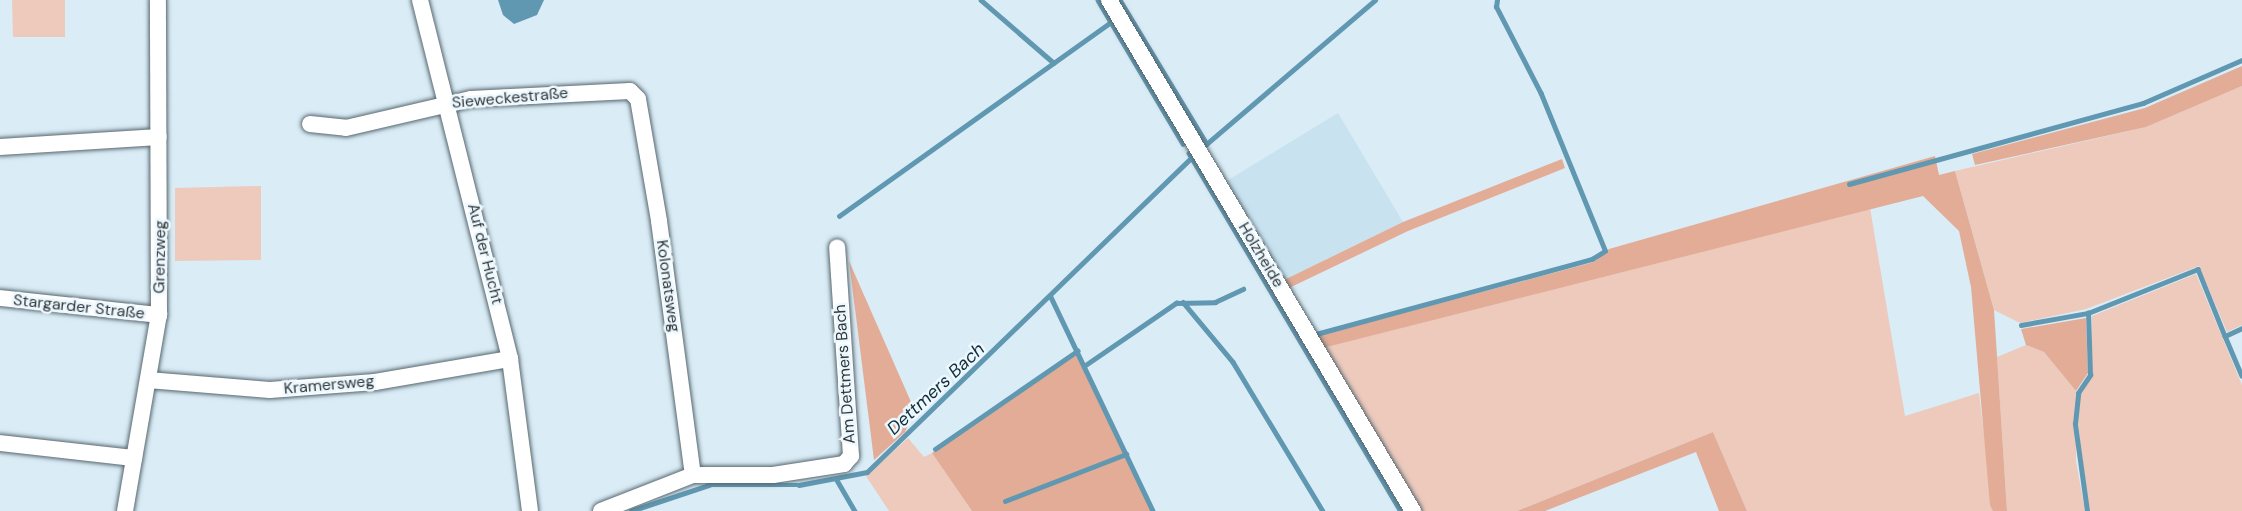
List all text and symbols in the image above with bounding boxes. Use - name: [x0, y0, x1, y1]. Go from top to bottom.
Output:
- street label: Sieweckestraße: [451, 83, 569, 113]
- street label: Auf der Hucht: [463, 202, 507, 306]
- street label: Holzheide: [1234, 219, 1288, 291]
- street label: Grenzweg: [150, 220, 170, 294]
- street label: Kolonatsweg: [652, 239, 684, 333]
- street label: Stargarder Straße: [12, 291, 146, 323]
- street label: Am Dettmers Bach: [831, 304, 859, 444]
- water label: Dettmers Bach: [883, 338, 989, 440]
- street label: Kramersweg: [283, 371, 375, 399]

